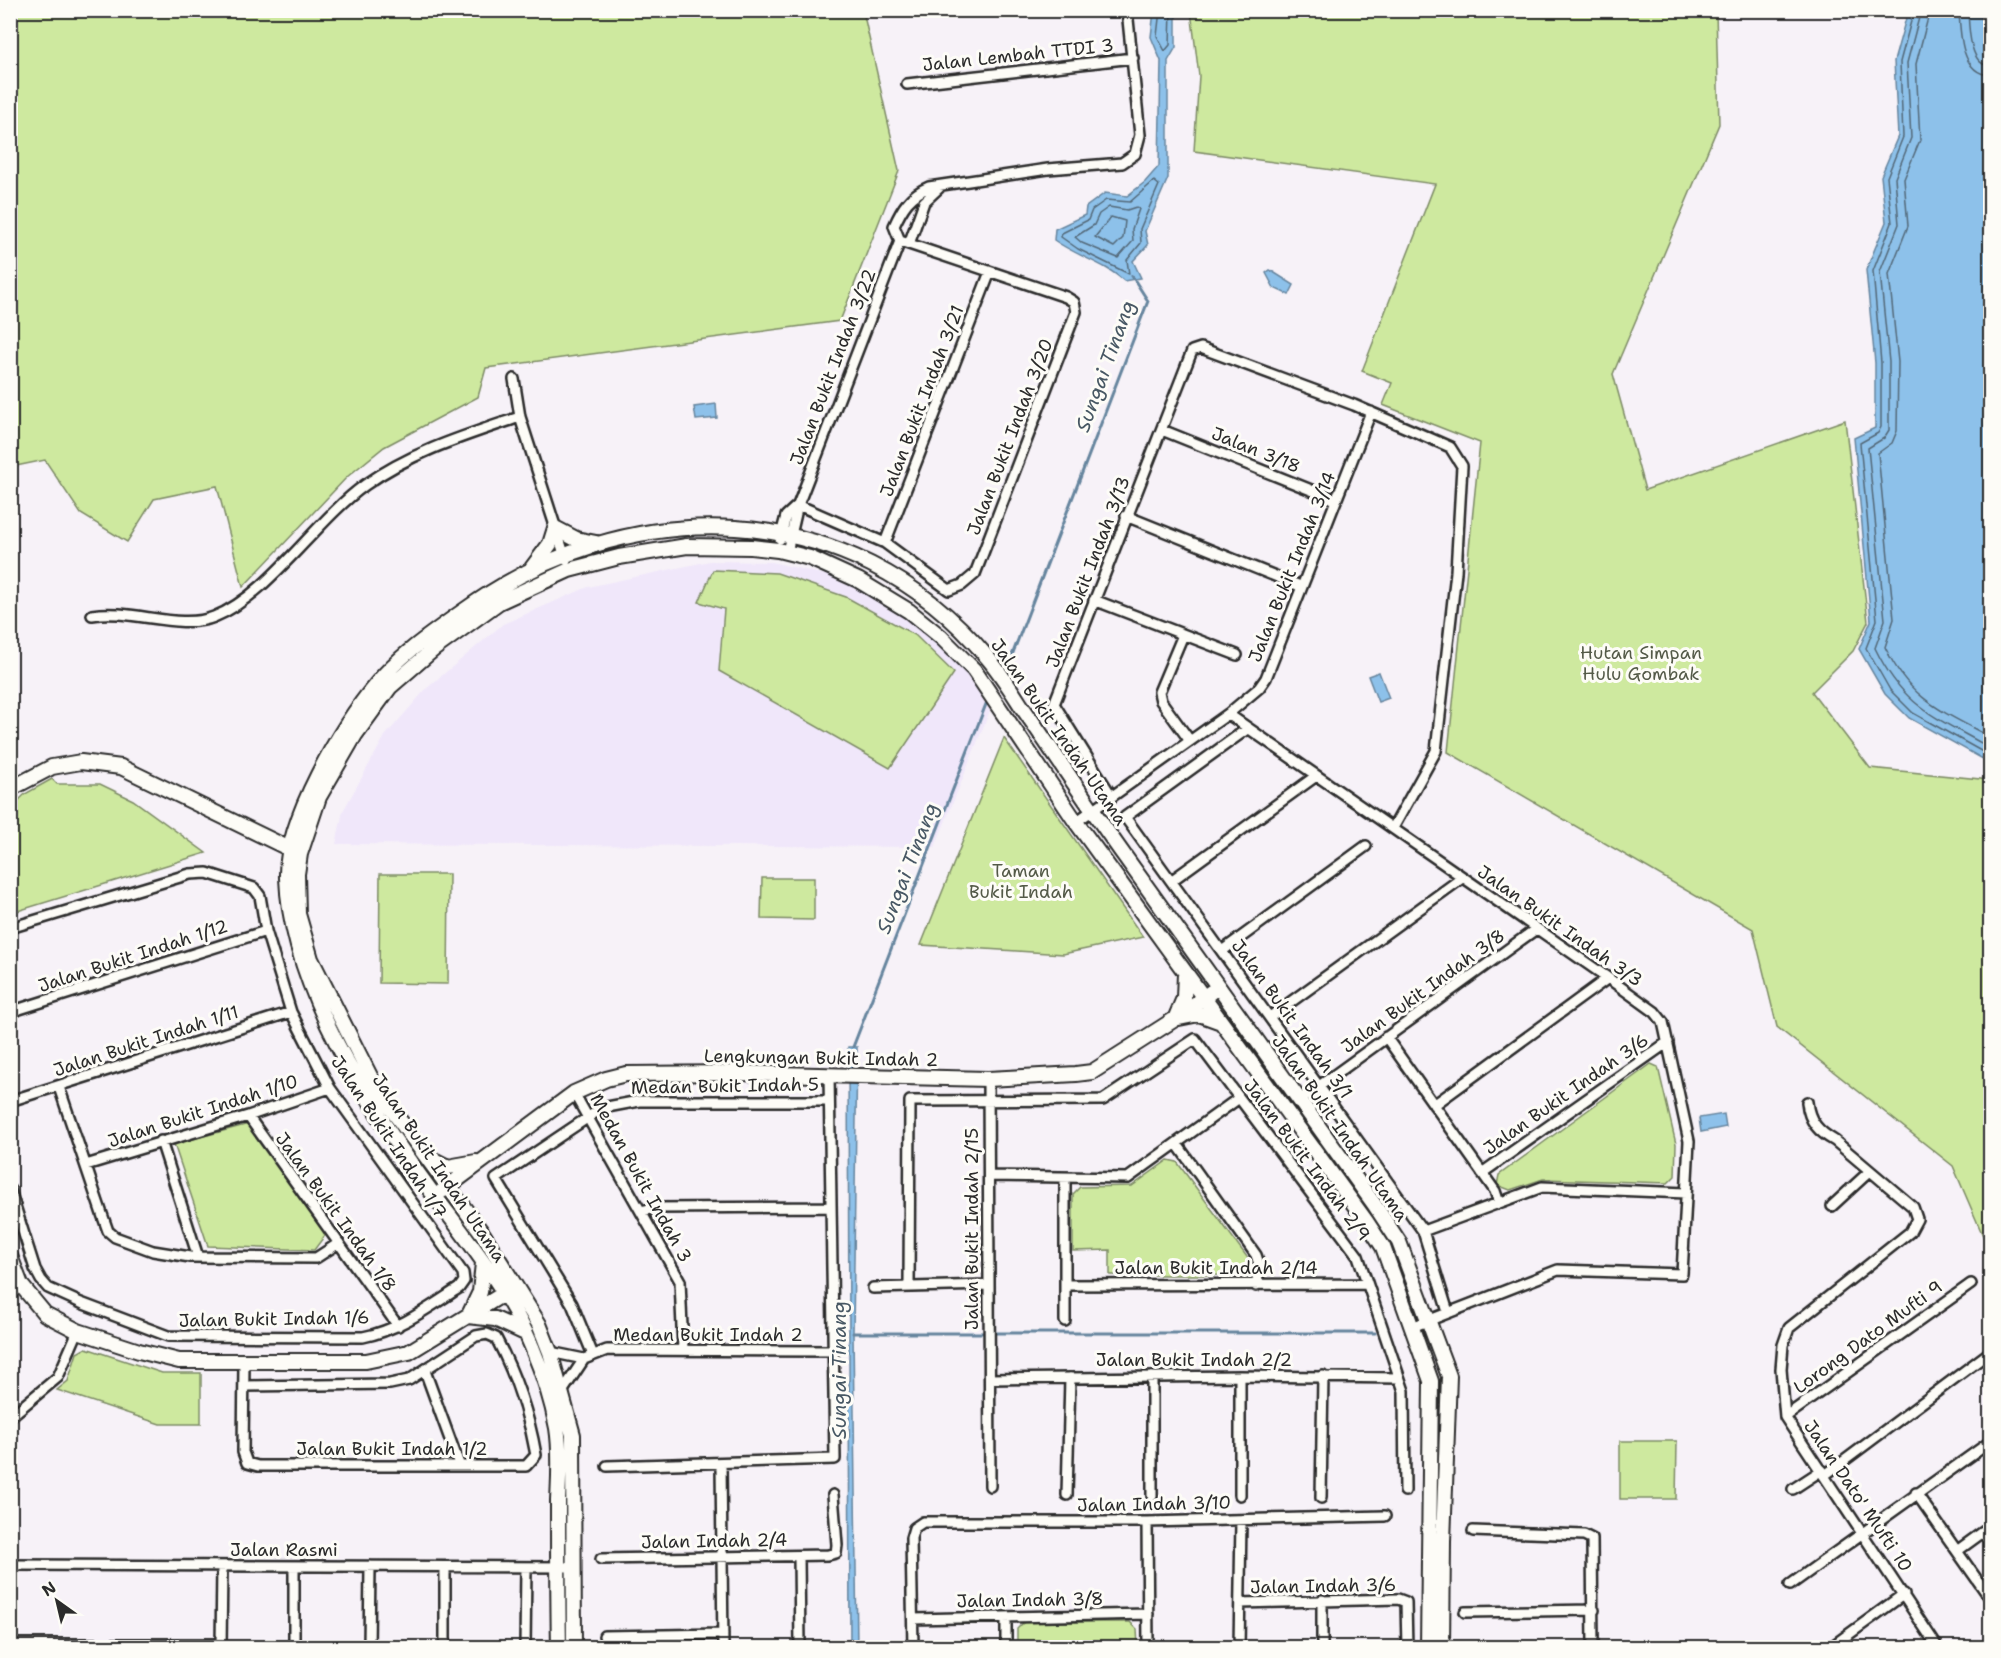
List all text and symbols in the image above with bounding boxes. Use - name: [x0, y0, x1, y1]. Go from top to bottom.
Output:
- street label: Jalan Lembah TTDI 3: [921, 33, 1115, 77]
- street label: Jalan Bukit Indah 3/22: [784, 266, 882, 468]
- water label: Sungai Tinang: [1069, 297, 1141, 435]
- street label: Jalan Bukit Indah 3/21: [874, 302, 970, 500]
- street label: Jalan Bukit Indah 3/20: [961, 335, 1059, 539]
- street label: Jalan 3/18: [1208, 421, 1304, 479]
- street label: Jalan Bukit Indah 3/14: [1243, 468, 1341, 666]
- street label: Jalan Bukit Indah 3/13: [1040, 473, 1136, 671]
- street label: Jalan Bukit Indah Utama: [985, 634, 1133, 830]
- park label: Hutan Simpan Hulu Gombak: [1580, 641, 1702, 686]
- water label: Sungai Tinang: [870, 799, 944, 937]
- park label: Taman Bukit Indah: [969, 859, 1073, 904]
- street label: Jalan Bukit Indah 3/3: [1473, 860, 1647, 992]
- street label: Jalan Bukit Indah 1/12: [35, 914, 231, 998]
- street label: Jalan Bukit Indah 3/8: [1336, 923, 1510, 1059]
- street label: Jalan Bukit Indah 3/1: [1226, 934, 1358, 1104]
- street label: Jalan Bukit Indah 1/11: [50, 1000, 242, 1082]
- street label: Jalan Bukit Indah 3/6: [1479, 1028, 1653, 1160]
- street label: Jalan Bukit Indah Utama: [1266, 1030, 1414, 1226]
- street label: Lengkungan Bukit Indah 2: [704, 1044, 938, 1072]
- street label: Jalan Bukit Indah 1/7: [325, 1051, 453, 1223]
- street label: Jalan Bukit Indah 1/10: [105, 1069, 301, 1153]
- street label: Jalan Bukit Indah Utama: [367, 1069, 511, 1267]
- street label: Medan Bukit Indah 5: [631, 1072, 819, 1100]
- street label: Jalan Bukit Indah 2/9: [1238, 1074, 1376, 1246]
- street label: Medan Bukit Indah 3: [585, 1089, 697, 1267]
- street label: Jalan Bukit Indah 1/8: [270, 1127, 402, 1297]
- street label: Jalan Bukit Indah 2/15: [960, 1128, 984, 1330]
- street label: Jalan Bukit Indah 2/14: [1114, 1256, 1318, 1280]
- street label: Lorong Dato Mufti 9: [1789, 1275, 1947, 1399]
- water label: Sungai Tinang: [826, 1301, 852, 1439]
- street label: Jalan Bukit Indah 1/6: [178, 1305, 370, 1333]
- street label: Medan Bukit Indah 2: [613, 1323, 803, 1347]
- street label: Jalan Bukit Indah 2/2: [1096, 1348, 1292, 1372]
- street label: Jalan Dato' Mufti 10: [1798, 1415, 1918, 1577]
- street label: Jalan Bukit Indah 1/2: [296, 1437, 488, 1461]
- street label: Jalan Indah 3/10: [1077, 1491, 1231, 1517]
- street label: Jalan Indah 2/4: [641, 1528, 787, 1554]
- street label: Jalan Rasmi: [230, 1538, 338, 1562]
- north arrow: [27, 1571, 87, 1631]
- street label: Jalan Indah 3/6: [1250, 1573, 1396, 1599]
- text: N: [38, 1577, 60, 1601]
- street label: Jalan Indah 3/8: [956, 1587, 1104, 1613]

